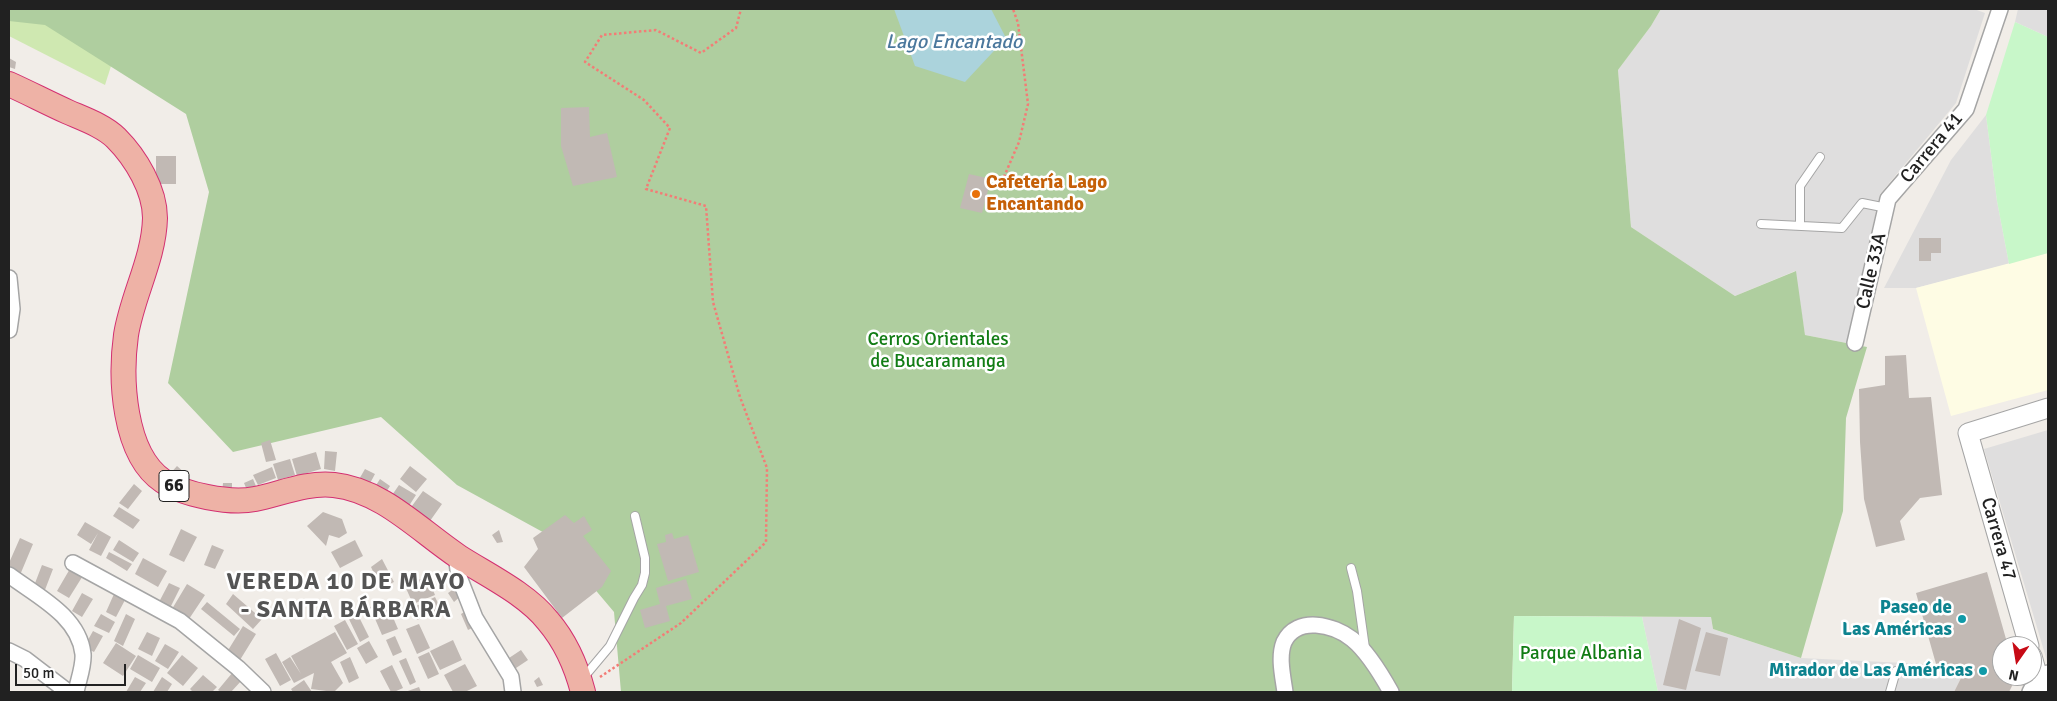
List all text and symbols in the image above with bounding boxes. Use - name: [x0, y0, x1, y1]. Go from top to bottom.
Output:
- water label: Lago Encantado: [886, 31, 1022, 55]
- street label: Carrera 41: [1896, 108, 1968, 188]
- place label: Cafetería Lago Encantando: [986, 172, 1107, 216]
- marker: Cafetería Lago Encantando: [970, 188, 982, 200]
- street label: Calle 33A: [1852, 231, 1892, 311]
- park label: Cerros Orientales de Bucaramanga: [867, 329, 1009, 373]
- road number: 66: [159, 471, 189, 502]
- street label: Carrera 47: [1975, 495, 2021, 583]
- district label: VEREDA 10 DE MAYO - SANTA BÁRBARA: [224, 569, 468, 625]
- place label: Paseo de Las Américas: [1842, 597, 1952, 641]
- marker: Paseo de Las Américas: [1956, 613, 1968, 625]
- north arrow: [1992, 636, 2042, 686]
- park label: Parque Albania: [1520, 643, 1642, 665]
- scale bar: [18, 654, 129, 686]
- place label: Mirador de Las Américas: [1769, 660, 1973, 682]
- text: 50 m: [23, 664, 54, 682]
- marker: Mirador de Las Américas: [1977, 665, 1989, 677]
- text: N: [2007, 666, 2020, 685]

